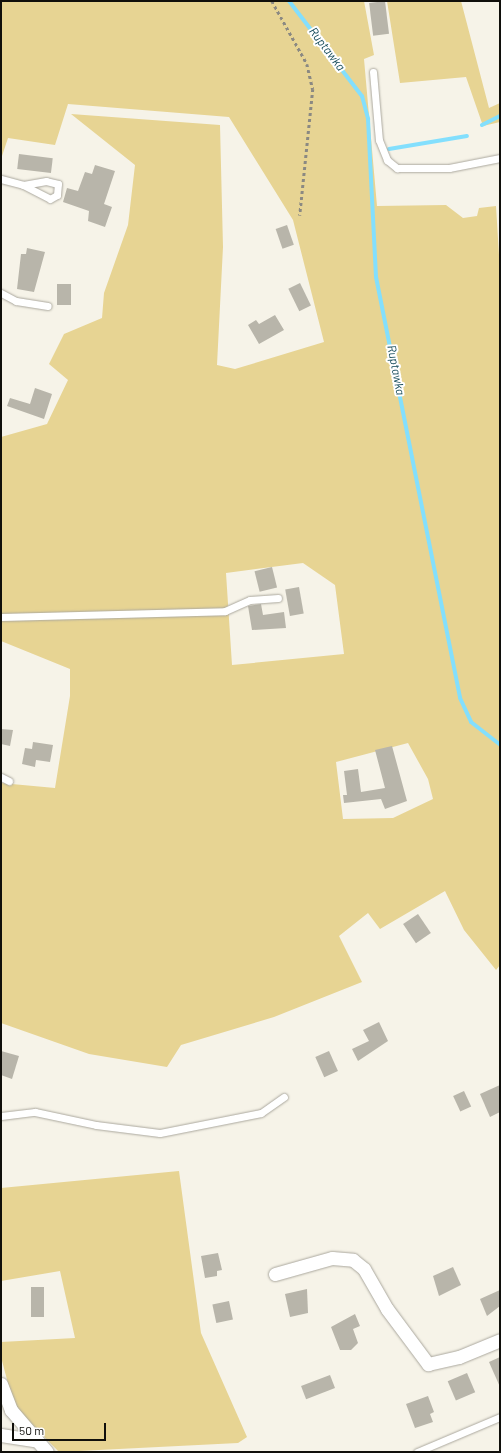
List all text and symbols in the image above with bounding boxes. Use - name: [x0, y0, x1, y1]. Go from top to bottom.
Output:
- water label: Ruptawka: [306, 24, 348, 74]
- water label: Ruptawka: [384, 344, 408, 396]
- scale bar: [14, 1415, 108, 1441]
- text: 50 m: [19, 1423, 44, 1437]

